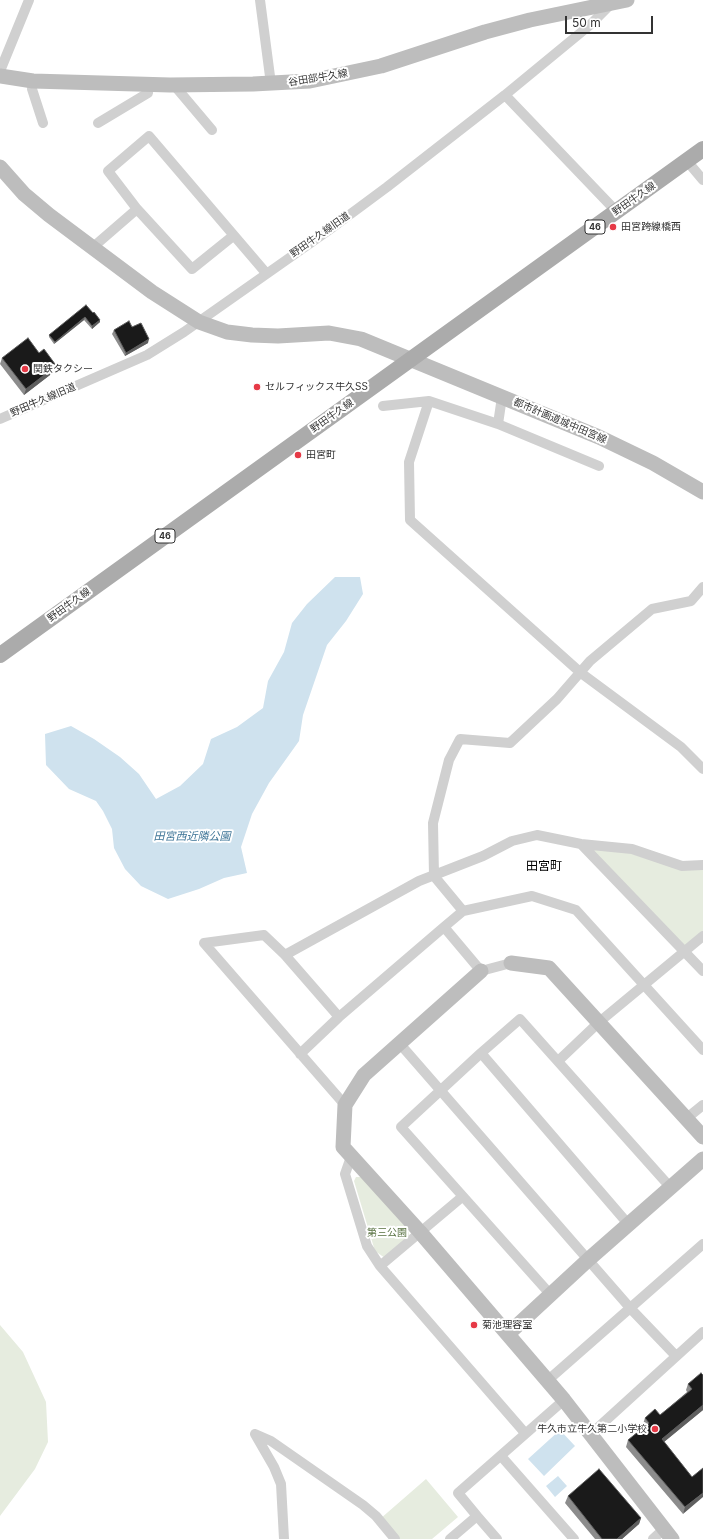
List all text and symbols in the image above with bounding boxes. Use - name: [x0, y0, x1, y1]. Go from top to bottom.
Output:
- scale bar: [567, 8, 655, 34]
- text: 50 m: [572, 15, 601, 30]
- street label: 谷田部牛久線: [287, 67, 349, 89]
- street label: 野田牛久線: [610, 180, 658, 218]
- street label: 野田牛久線旧道: [288, 210, 352, 260]
- road number: 46: [585, 220, 605, 234]
- place label: 田宮跨線橋西: [621, 221, 681, 233]
- marker: 田宮跨線橋西: [608, 222, 618, 232]
- place label: 関鉄タクシー: [33, 363, 93, 375]
- marker: 関鉄タクシー: [20, 364, 30, 374]
- street label: 野田牛久線旧道: [8, 381, 78, 419]
- place label: セルフィックス牛久SS: [265, 381, 368, 393]
- marker: セルフィックス牛久SS: [252, 382, 262, 392]
- street label: 都市計画道城中田宮線: [512, 396, 608, 446]
- street label: 野田牛久線: [308, 397, 356, 435]
- place label: 田宮町: [306, 449, 336, 461]
- marker: 田宮町: [293, 450, 303, 460]
- road number: 46: [155, 529, 175, 543]
- street label: 野田牛久線: [45, 585, 93, 625]
- water label: 田宮西近隣公園: [154, 830, 230, 844]
- district label: 田宮町: [526, 859, 562, 873]
- park label: 第三公園: [367, 1227, 407, 1239]
- place label: 菊池理容室: [482, 1319, 532, 1331]
- marker: 菊池理容室: [469, 1320, 479, 1330]
- place label: 牛久市立牛久第二小学校: [537, 1423, 647, 1435]
- marker: 牛久市立牛久第二小学校: [650, 1424, 660, 1434]

